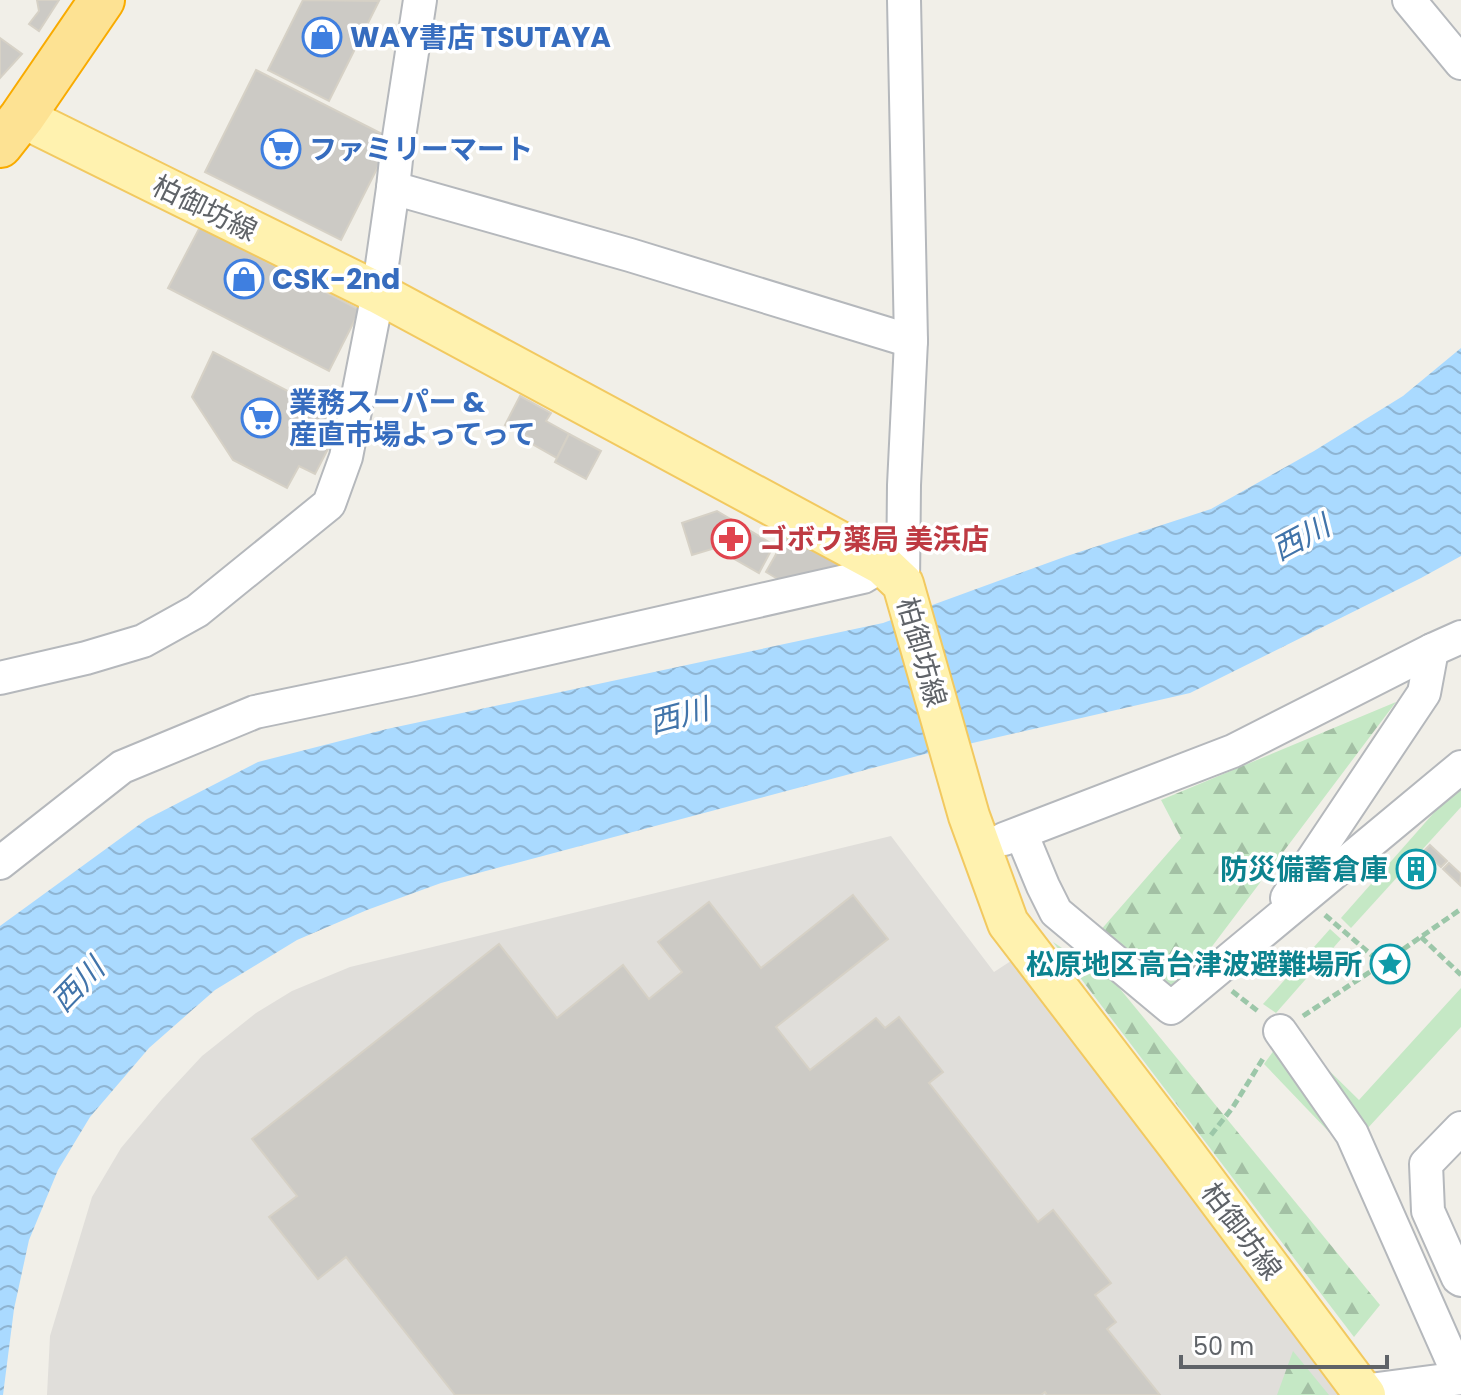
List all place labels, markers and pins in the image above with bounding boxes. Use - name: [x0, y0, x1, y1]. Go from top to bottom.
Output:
- shop icon: WAY書店 TSUTAYA: [301, 16, 343, 58]
- place label: WAY書店 TSUTAYA: [350, 18, 611, 57]
- supermarket icon: ファミリーマート: [260, 128, 302, 170]
- place label: ファミリーマート: [309, 130, 533, 169]
- shop icon: CSK-2nd: [223, 258, 265, 300]
- place label: CSK-2nd: [272, 260, 400, 299]
- place label: 業務スーパー & 産直市場よってって: [289, 383, 536, 454]
- supermarket icon: 業務スーパー & 産直市場よってって: [240, 397, 282, 439]
- pharmacy icon: ゴボウ薬局 美浜店: [710, 518, 752, 560]
- place label: ゴボウ薬局 美浜店: [759, 520, 989, 559]
- building icon: 防災備蓄倉庫: [1395, 848, 1437, 890]
- place label: 防災備蓄倉庫: [1220, 850, 1388, 889]
- place icon: 松原地区高台津波避難場所: [1369, 943, 1411, 985]
- place label: 松原地区高台津波避難場所: [1026, 945, 1362, 984]

